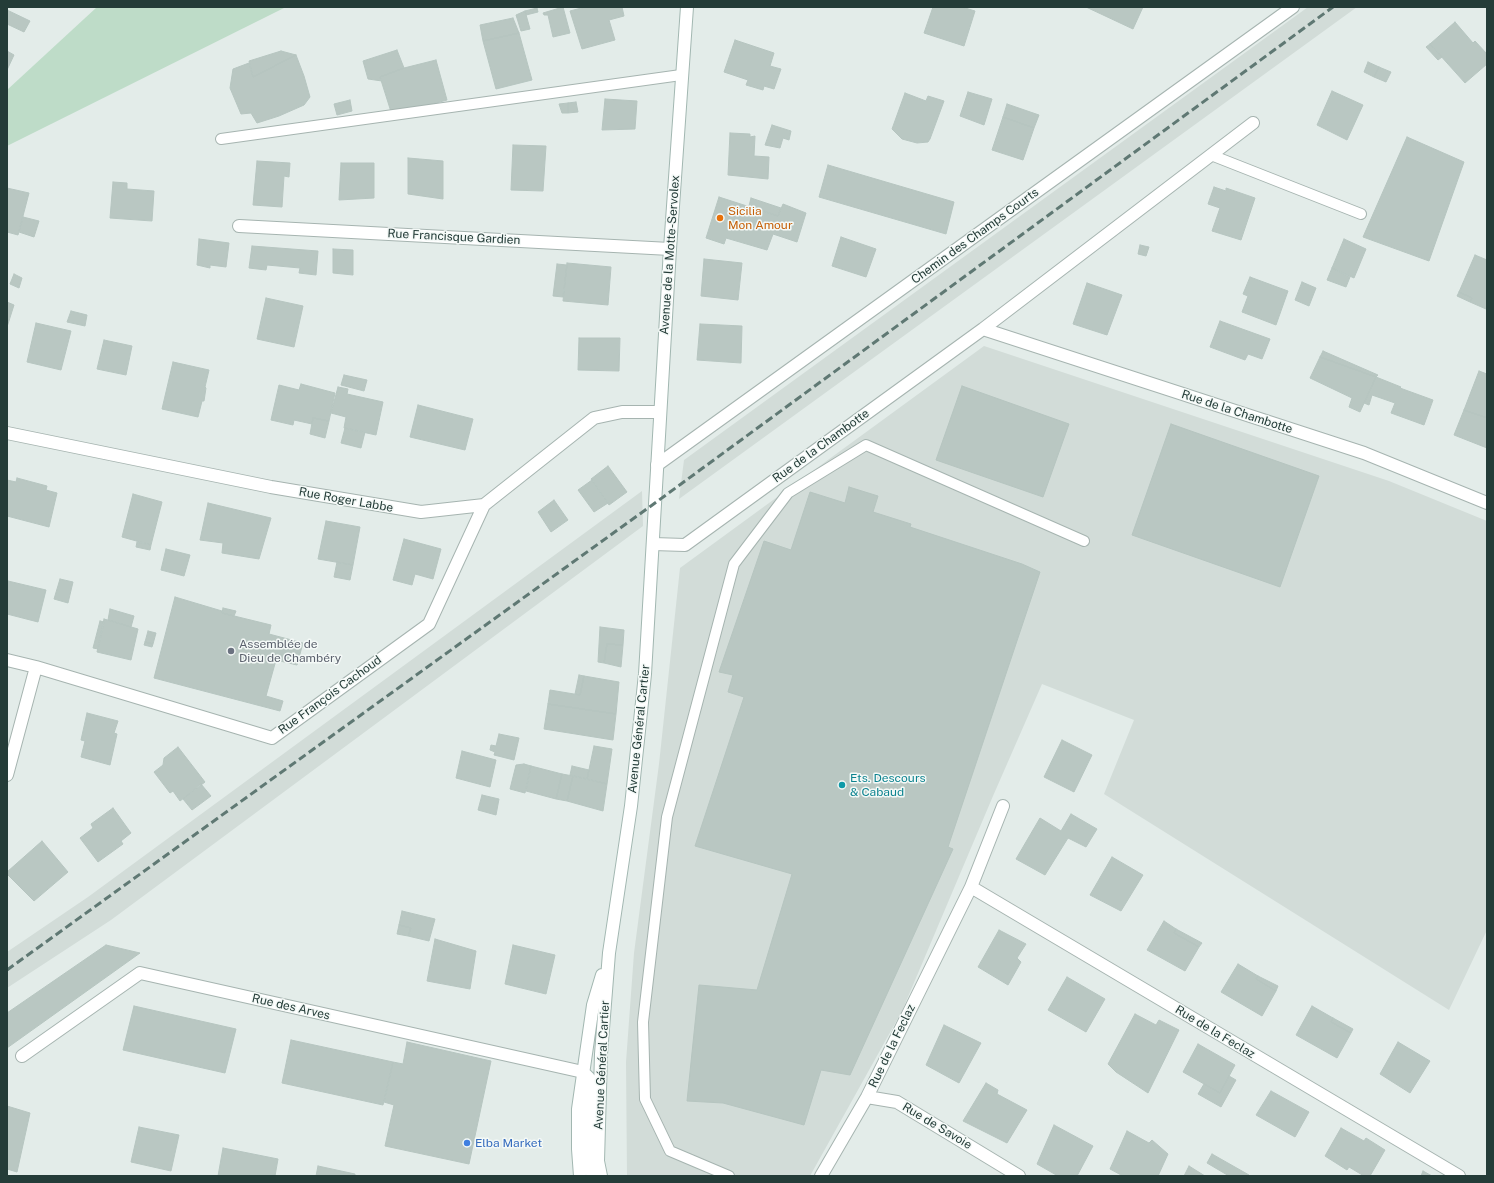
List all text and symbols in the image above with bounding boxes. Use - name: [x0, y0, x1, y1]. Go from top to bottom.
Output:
- street label: Avenue de la Motte-Servolex: [657, 175, 683, 335]
- street label: Chemin des Champs Courts: [909, 185, 1041, 287]
- place label: Sicilia Mon Amour: [728, 204, 793, 232]
- marker: Sicilia Mon Amour: [715, 213, 725, 223]
- street label: Rue Francisque Gardien: [387, 226, 521, 248]
- street label: Rue de la Chambotte: [1180, 387, 1294, 437]
- street label: Rue de la Chambotte: [770, 406, 872, 486]
- street label: Rue Roger Labbe: [298, 485, 394, 515]
- place label: Assemblée de Dieu de Chambéry: [239, 637, 341, 665]
- marker: Assemblée de Dieu de Chambéry: [226, 646, 236, 656]
- street label: Rue François Cachoud: [276, 653, 384, 737]
- street label: Avenue Général Cartier: [625, 664, 653, 794]
- place label: Ets. Descours & Cabaud: [850, 771, 926, 799]
- marker: Ets. Descours & Cabaud: [837, 780, 847, 790]
- street label: Rue des Arves: [251, 991, 331, 1023]
- street label: Avenue Général Cartier: [591, 1000, 613, 1130]
- street label: Rue de la Feclaz: [866, 1002, 918, 1090]
- street label: Rue de la Feclaz: [1172, 1002, 1258, 1062]
- street label: Rue de Savoie: [900, 1100, 974, 1152]
- place label: Elba Market: [475, 1136, 542, 1150]
- marker: Elba Market: [462, 1138, 472, 1148]

